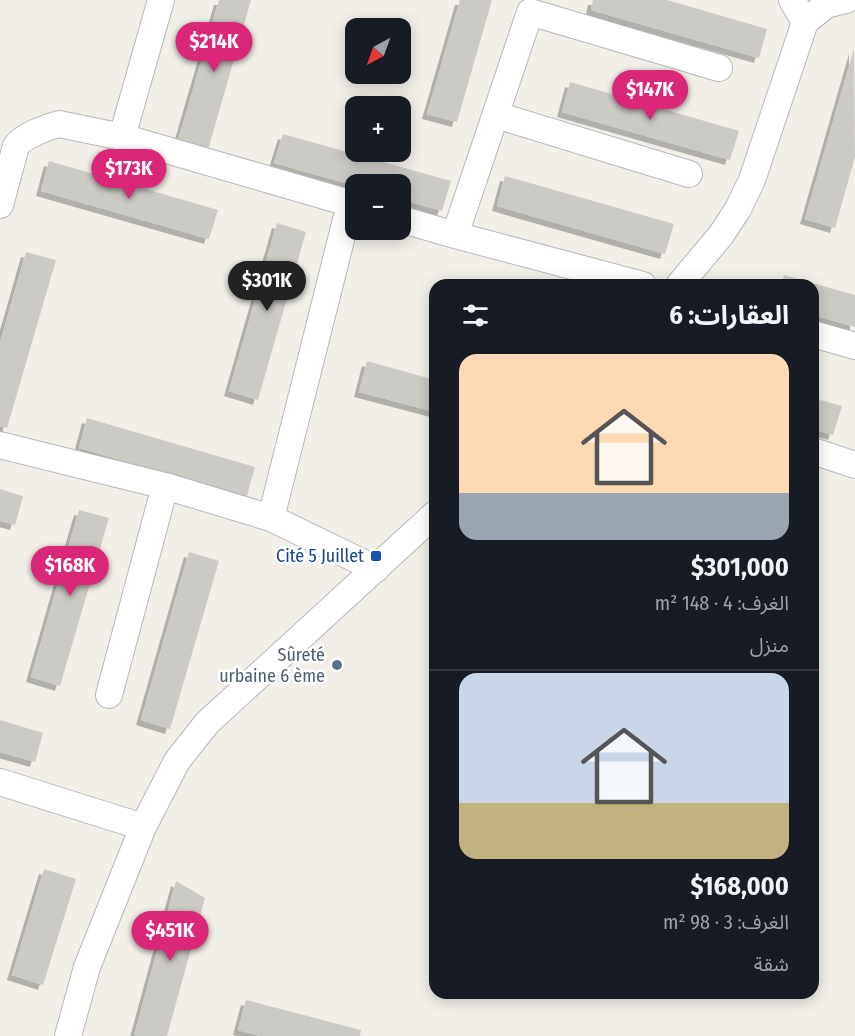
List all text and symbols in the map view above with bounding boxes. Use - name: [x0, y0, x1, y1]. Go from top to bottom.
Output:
- north arrow: [345, 18, 411, 84]
- map controls: [345, 18, 411, 240]
- pin: $214K: [172, 22, 256, 73]
- text: $214K: [189, 29, 239, 53]
- pin: $147K: [608, 70, 692, 121]
- text: $147K: [626, 77, 674, 101]
- button: +: [345, 96, 411, 162]
- pin: $173K: [87, 149, 171, 200]
- text: $173K: [105, 156, 153, 180]
- button: −: [345, 174, 411, 240]
- pin: $301K: [225, 261, 309, 312]
- text: $301K: [242, 268, 292, 292]
- icon: filters: [459, 299, 492, 332]
- text: العقارات: 6: [669, 300, 789, 331]
- icon: home: [570, 393, 678, 501]
- place label: Cité 5 Juillet: [276, 545, 364, 567]
- pin: $168K: [28, 546, 112, 597]
- marker: Cité 5 Juillet: [369, 549, 383, 563]
- text: $301,000: [691, 552, 789, 583]
- text: $168K: [45, 553, 95, 577]
- text: الغرف: 4 · 148 m²: [655, 591, 789, 615]
- text: منزل: [750, 633, 789, 657]
- place label: Sûreté urbaine 6 ème: [219, 644, 325, 687]
- marker: Sûreté urbaine 6 ème: [330, 658, 344, 672]
- icon: home: [570, 712, 678, 820]
- text: $168,000: [691, 871, 789, 902]
- text: الغرف: 3 · 98 m²: [663, 910, 789, 934]
- pin: $451K: [128, 911, 212, 962]
- text: $451K: [146, 918, 194, 942]
- text: شقة: [754, 952, 789, 976]

